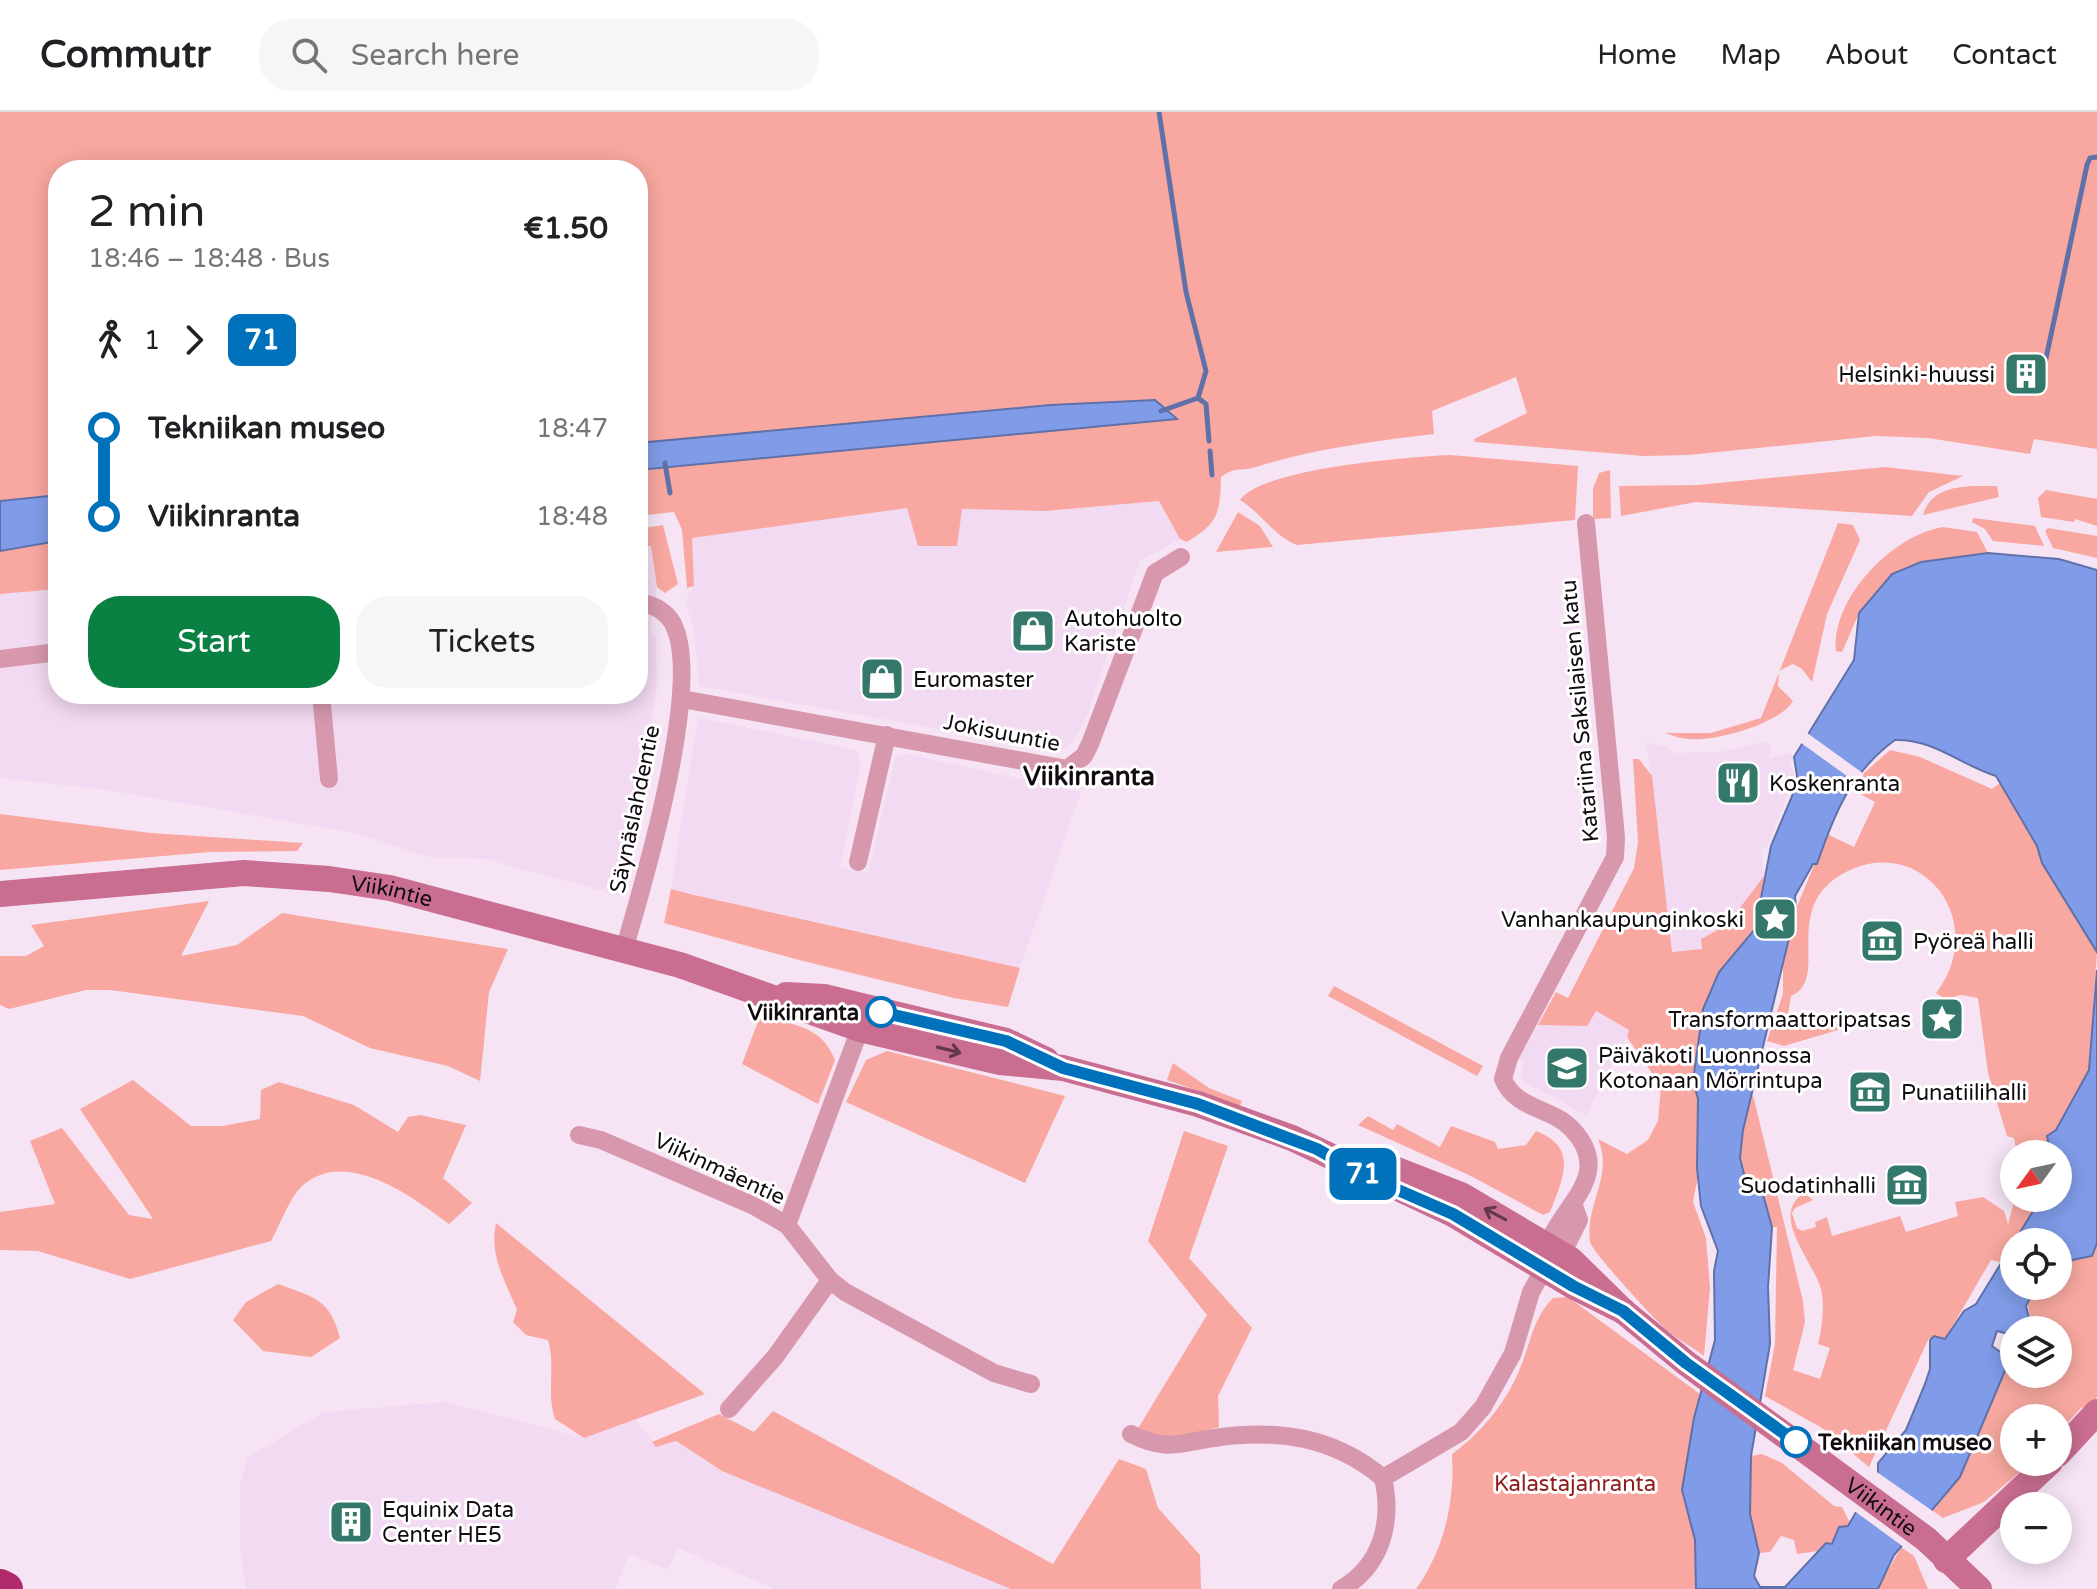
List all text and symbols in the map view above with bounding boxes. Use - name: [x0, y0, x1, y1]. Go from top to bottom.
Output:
- search box: [259, 19, 819, 91]
- text: Commutr: [40, 32, 211, 78]
- icon: search: [287, 33, 331, 77]
- text: Search here: [351, 37, 519, 74]
- text: Home: [1597, 38, 1677, 72]
- text: Map: [1721, 38, 1781, 72]
- text: About: [1825, 38, 1908, 72]
- text: Contact: [1952, 38, 2057, 72]
- text: 2 min: [88, 186, 205, 239]
- text: €1.50: [523, 210, 608, 247]
- text: 18:46 – 18:48 · Bus: [88, 243, 330, 274]
- icon: walk: [88, 318, 132, 362]
- icon: forward: [172, 318, 216, 362]
- text: 71: [244, 323, 280, 357]
- text: 1: [144, 325, 160, 356]
- building icon: Helsinki-huussi: [2002, 350, 2050, 398]
- place label: Helsinki-huussi: [1838, 362, 1995, 388]
- text: Tekniikan museo: [148, 410, 385, 447]
- text: 18:47: [536, 413, 608, 444]
- text: Viikinranta: [148, 498, 300, 535]
- text: 18:48: [536, 501, 608, 532]
- street label: Katariina Saksilaisen katu: [1556, 579, 1604, 843]
- button: Start: [88, 596, 340, 688]
- button: Tickets: [356, 596, 608, 688]
- place label: Autohuolto Kariste: [1064, 606, 1182, 657]
- shop icon: Autohuolto Kariste: [1009, 607, 1057, 655]
- shop icon: Euromaster: [858, 655, 906, 703]
- place label: Euromaster: [913, 667, 1034, 693]
- street label: Jokisuuntie: [941, 709, 1062, 757]
- street label: Säynäslahdentie: [604, 723, 665, 895]
- restaurant icon: Koskenranta: [1714, 759, 1762, 807]
- district label: Viikinranta: [1023, 761, 1155, 792]
- place label: Koskenranta: [1769, 771, 1900, 797]
- street label: Viikintie: [349, 870, 435, 913]
- place icon: Vanhankaupunginkoski: [1751, 895, 1799, 943]
- place label: Vanhankaupunginkoski: [1501, 907, 1744, 933]
- museum icon: Pyöreä halli: [1858, 917, 1906, 965]
- place label: Pyöreä halli: [1913, 929, 2034, 955]
- place icon: Transformaattoripatsas: [1918, 995, 1966, 1043]
- marker: Viikinranta: [866, 997, 896, 1027]
- place label: Viikinranta: [747, 1000, 859, 1026]
- place label: Transformaattoripatsas: [1668, 1007, 1911, 1033]
- one-way arrow: [935, 1043, 961, 1058]
- place label: Päiväkoti Luonnossa Kotonaan Mörrintupa: [1598, 1043, 1823, 1094]
- school or university icon: Päiväkoti Luonnossa Kotonaan Mörrintupa: [1543, 1044, 1591, 1092]
- museum icon: Punatiilihalli: [1846, 1068, 1894, 1116]
- place label: Punatiilihalli: [1901, 1080, 2027, 1106]
- street label: Viikinmäentie: [650, 1127, 789, 1211]
- north arrow: [2000, 1140, 2072, 1212]
- map controls: [2000, 1140, 2072, 1564]
- line badge: 71: [1327, 1148, 1399, 1200]
- text: 71: [1345, 1157, 1381, 1191]
- museum icon: Suodatinhalli: [1883, 1161, 1931, 1209]
- place label: Suodatinhalli: [1740, 1173, 1876, 1199]
- one-way arrow: [1484, 1205, 1507, 1221]
- button: locate: [2000, 1228, 2072, 1300]
- button: layers: [2000, 1316, 2072, 1388]
- button: +: [2000, 1404, 2072, 1476]
- marker: Tekniikan museo: [1781, 1427, 1811, 1457]
- place label: Tekniikan museo: [1817, 1430, 1992, 1456]
- park label: Kalastajanranta: [1494, 1471, 1656, 1497]
- street label: Viikintie: [1840, 1472, 1922, 1542]
- button: −: [2000, 1492, 2072, 1564]
- place label: Equinix Data Center HE5: [382, 1497, 514, 1548]
- building icon: Equinix Data Center HE5: [327, 1498, 375, 1546]

